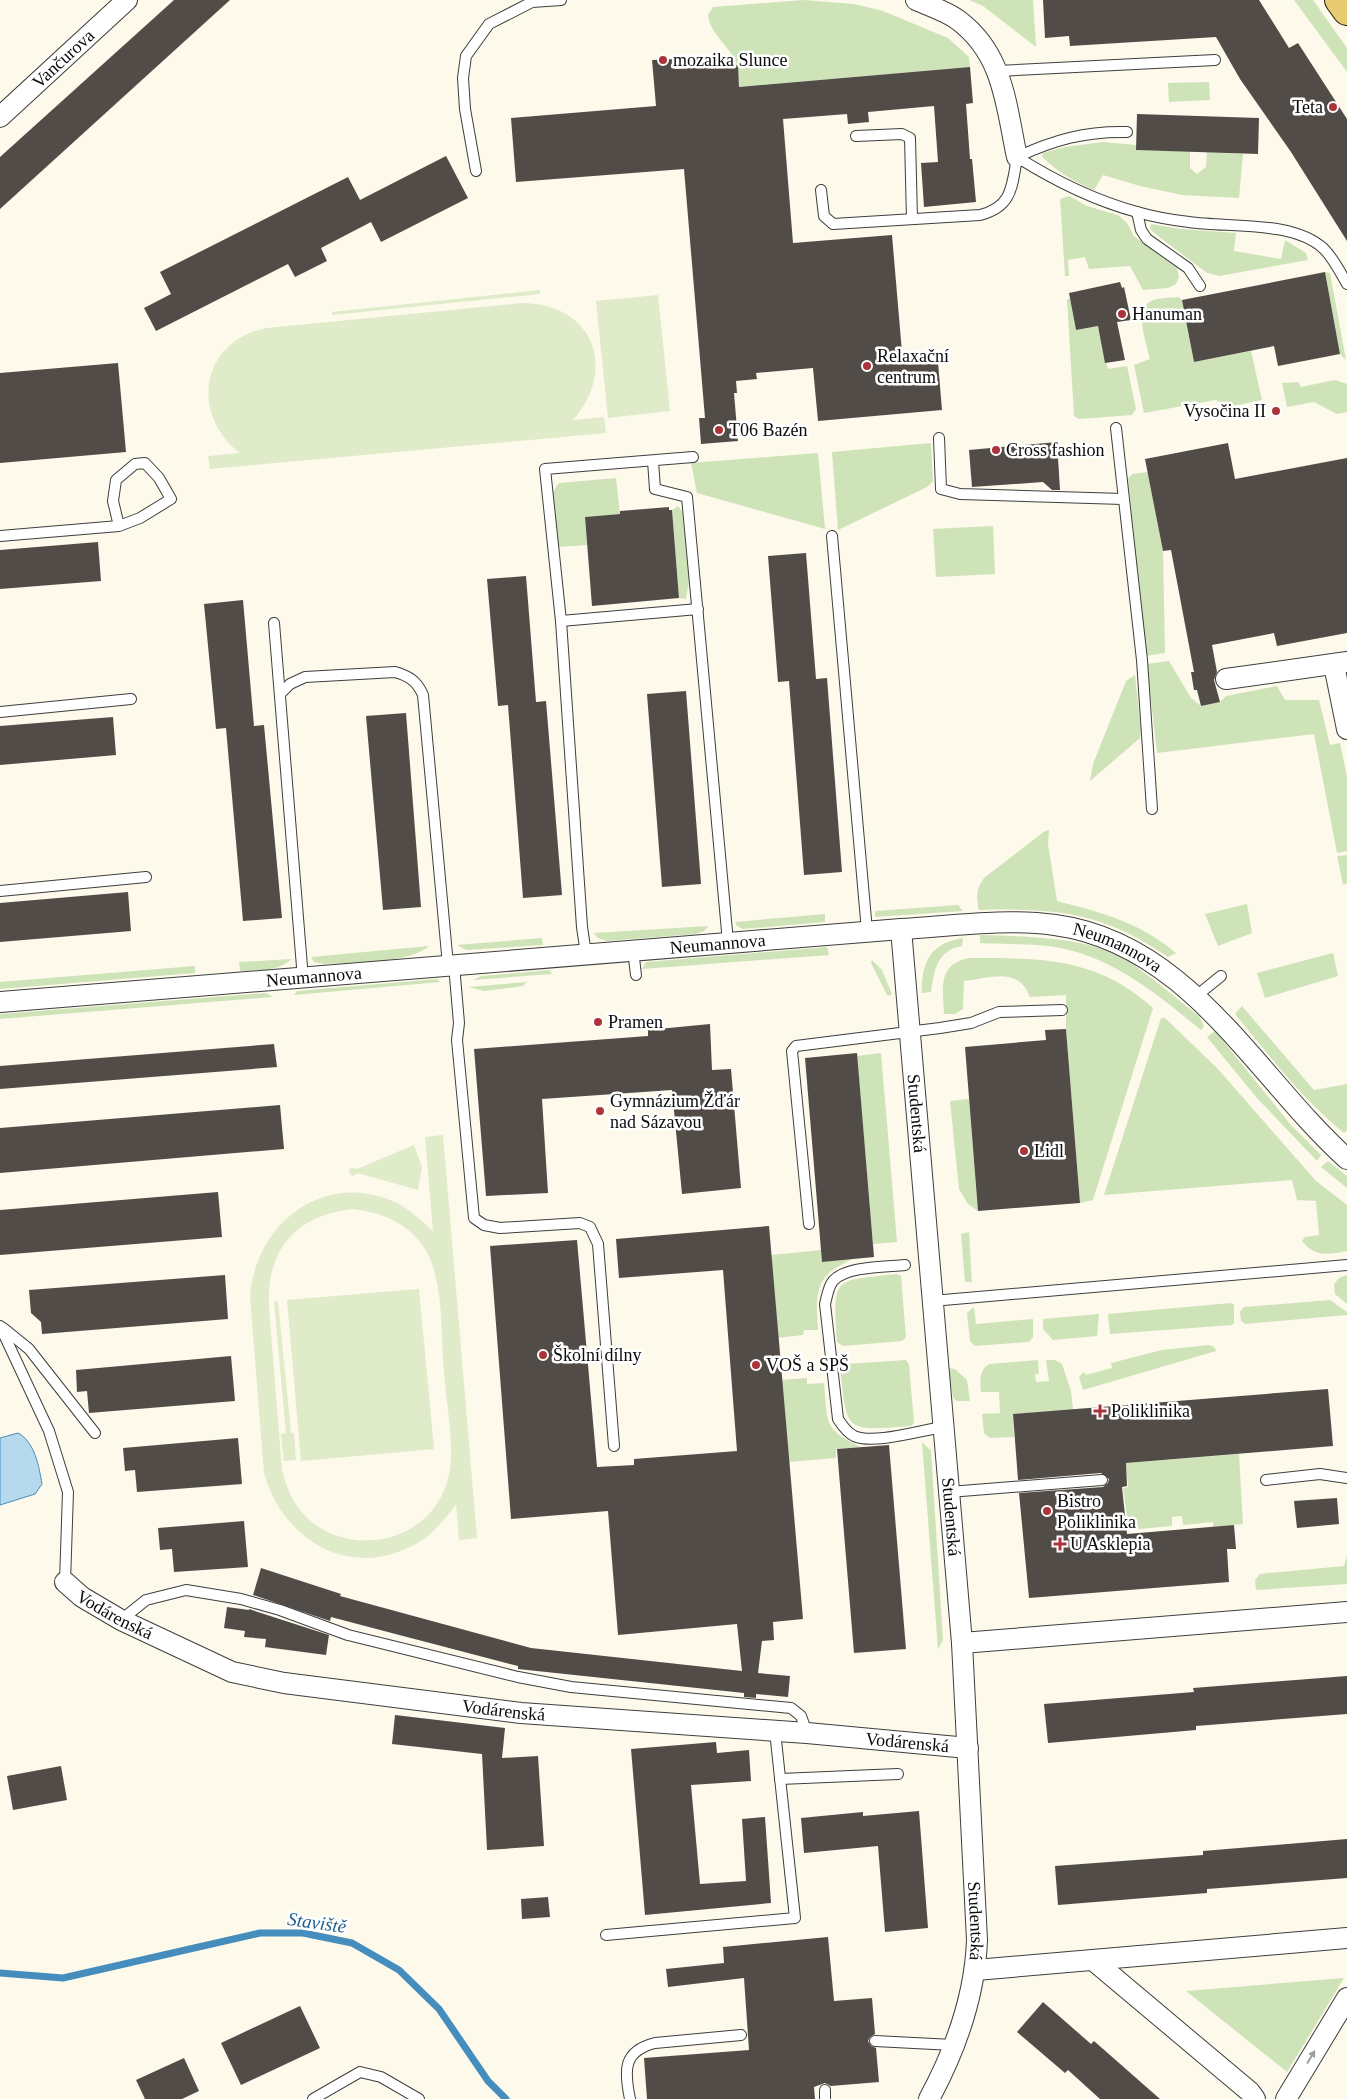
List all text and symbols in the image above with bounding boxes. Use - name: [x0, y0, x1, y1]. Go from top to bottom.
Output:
- street label: Vančurova: [28, 25, 98, 92]
- place label: mozaika Slunce: [673, 50, 787, 70]
- marker: mozaika Slunce: [657, 54, 669, 66]
- place label: Teta: [1292, 97, 1323, 117]
- marker: Teta: [1327, 101, 1339, 113]
- place label: Hanuman: [1132, 304, 1202, 324]
- marker: Hanuman: [1116, 308, 1128, 320]
- place label: Relaxační centrum: [877, 346, 949, 387]
- marker: Relaxační centrum: [861, 360, 873, 372]
- place label: Vysočina II: [1184, 401, 1266, 421]
- marker: Vysočina II: [1270, 405, 1282, 417]
- place label: T06 Bazén: [729, 420, 807, 440]
- marker: T06 Bazén: [713, 424, 725, 436]
- place label: Cross fashion: [1006, 440, 1105, 460]
- marker: Cross fashion: [990, 444, 1002, 456]
- street label: Neumannova: [1071, 918, 1166, 976]
- street label: Neumannova: [669, 930, 766, 958]
- street label: Neumannova: [265, 963, 363, 990]
- place label: Pramen: [608, 1012, 663, 1032]
- marker: Pramen: [592, 1016, 604, 1028]
- street label: Studentská: [903, 1073, 930, 1154]
- place label: Gymnázium Žďár nad Sázavou: [610, 1090, 740, 1132]
- marker: Gymnázium Žďár nad Sázavou: [594, 1105, 606, 1117]
- place label: Lidl: [1034, 1141, 1064, 1161]
- marker: Lidl: [1018, 1145, 1030, 1157]
- place label: Školní dílny: [553, 1344, 642, 1365]
- marker: Školní dílny: [537, 1349, 549, 1361]
- place label: VOŠ a SPŠ: [766, 1354, 849, 1375]
- marker: VOŠ a SPŠ: [750, 1359, 762, 1371]
- place label: Poliklinika: [1111, 1401, 1190, 1421]
- marker: Poliklinika: [1093, 1404, 1107, 1418]
- street label: Studentská: [938, 1477, 965, 1557]
- place label: Bistro Poliklinika: [1057, 1491, 1136, 1532]
- marker: Bistro Poliklinika: [1041, 1505, 1053, 1517]
- place label: U Asklepia: [1070, 1534, 1151, 1554]
- marker: U Asklepia: [1054, 1538, 1066, 1550]
- street label: Vodárenská: [73, 1586, 156, 1643]
- street label: Vodárenská: [461, 1696, 546, 1725]
- street label: Vodárenská: [865, 1729, 950, 1756]
- street label: Studentská: [964, 1881, 987, 1961]
- water label: Staviště: [286, 1908, 348, 1937]
- one-way arrow: [1307, 2051, 1316, 2064]

